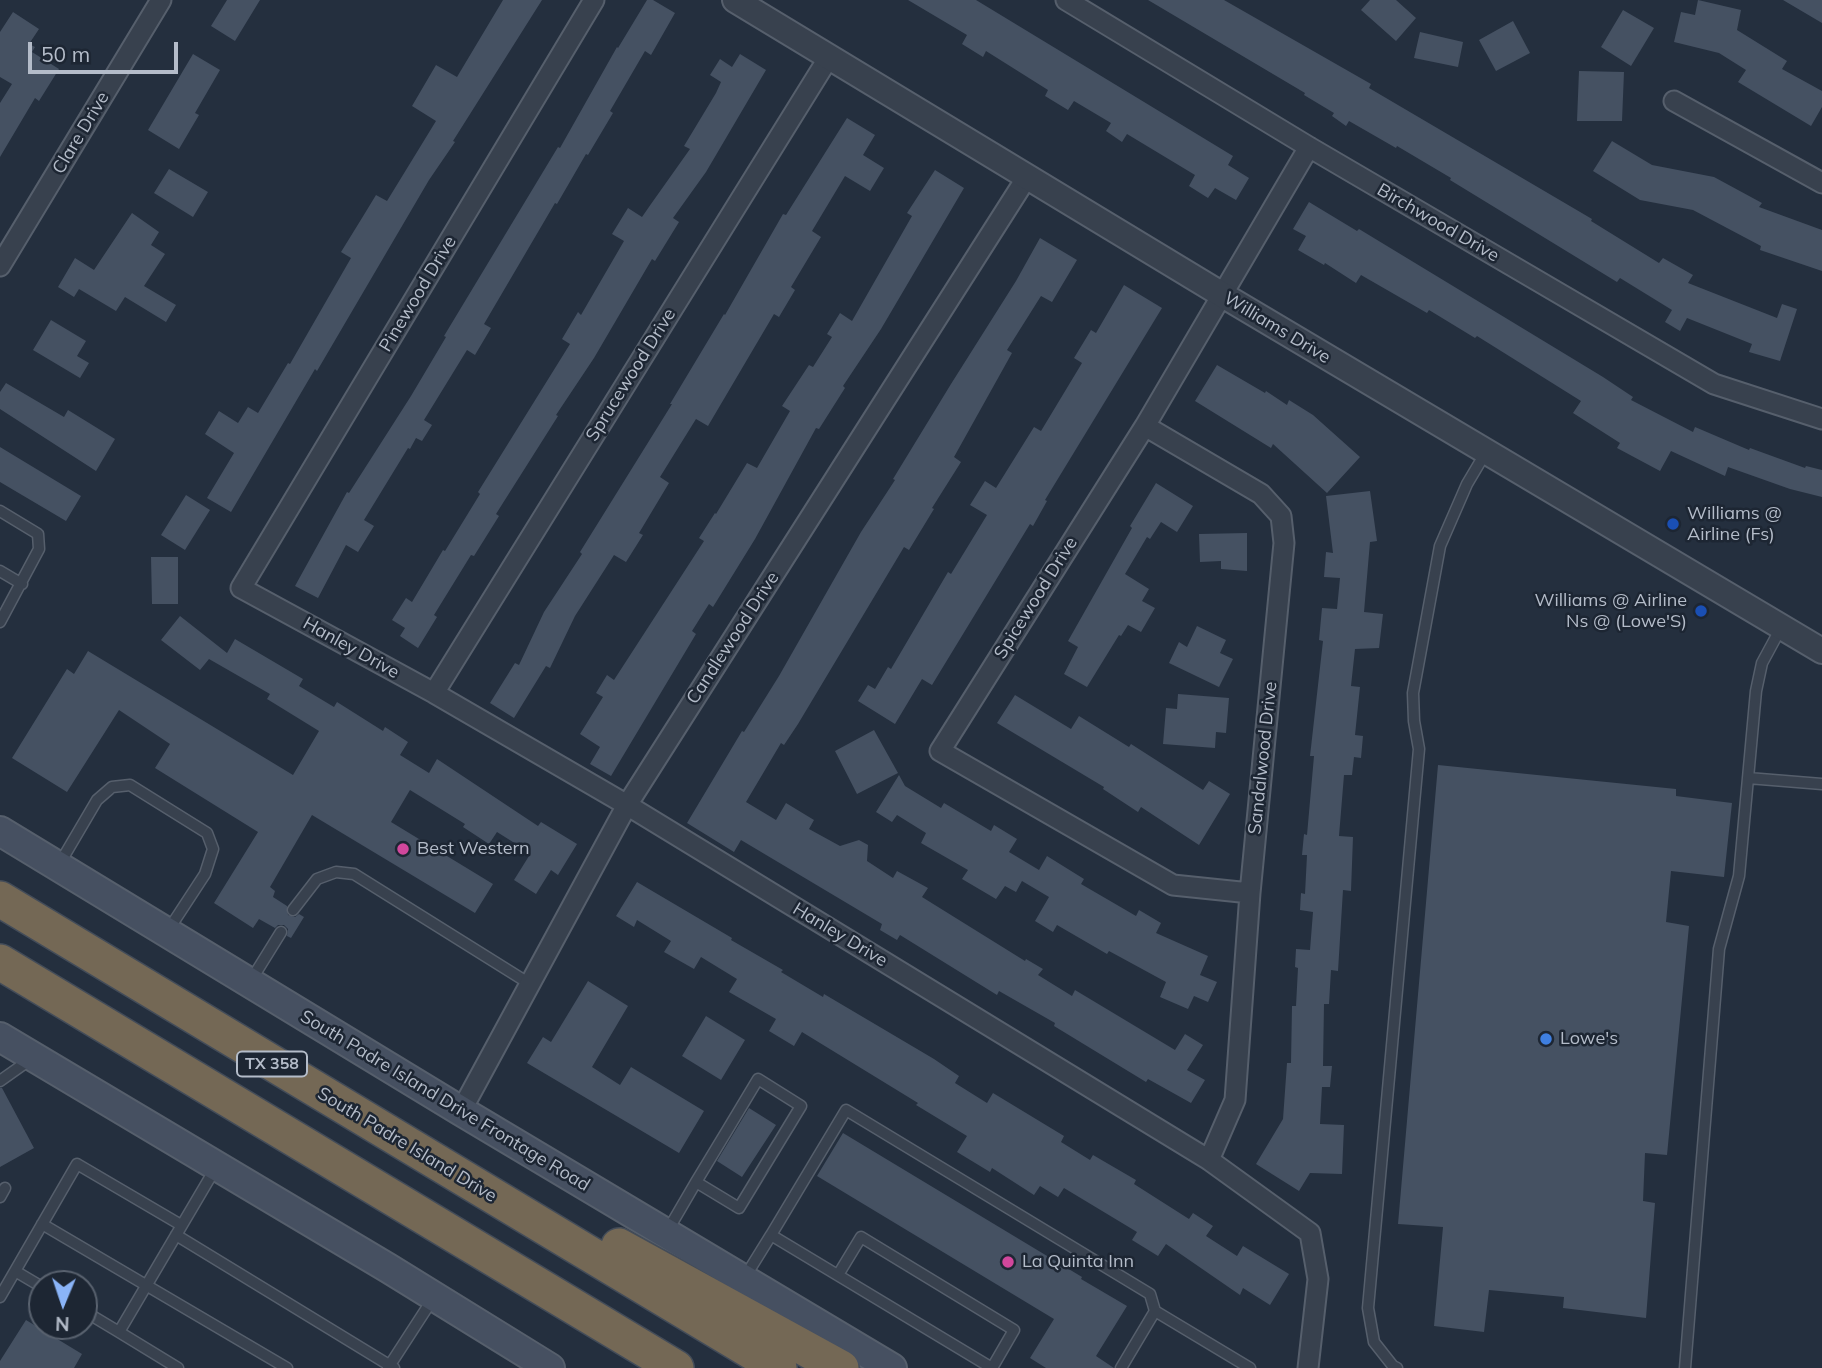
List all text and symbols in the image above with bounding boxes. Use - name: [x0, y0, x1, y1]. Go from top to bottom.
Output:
- scale bar: [32, 28, 182, 72]
- text: 50 m: [41, 41, 90, 67]
- street label: Clare Drive: [48, 88, 114, 178]
- street label: Birchwood Drive: [1373, 179, 1503, 267]
- street label: Pinewood Drive: [375, 232, 461, 356]
- street label: Williams Drive: [1220, 288, 1334, 368]
- street label: Sprucewood Drive: [581, 305, 681, 445]
- place label: Williams @ Airline (Fs): [1687, 503, 1782, 546]
- marker: Williams @ Airline (Fs): [1665, 516, 1681, 532]
- street label: Spicewood Drive: [990, 533, 1082, 663]
- street label: Candlewood Drive: [682, 568, 784, 708]
- place label: Williams @ Airline Ns @ (Lowe'S): [1535, 590, 1687, 632]
- marker: Williams @ Airline Ns @ (Lowe'S): [1693, 603, 1709, 619]
- street label: Hanley Drive: [299, 613, 403, 683]
- street label: Sandalwood Drive: [1244, 681, 1282, 835]
- place label: Best Western: [417, 838, 530, 860]
- marker: Best Western: [395, 841, 411, 857]
- street label: Hanley Drive: [789, 898, 891, 972]
- street label: South Padre Island Drive Frontage Road: [296, 1006, 594, 1196]
- place label: Lowe's: [1560, 1028, 1618, 1050]
- marker: Lowe's: [1538, 1031, 1554, 1047]
- road number: TX 358: [237, 1052, 307, 1076]
- street label: South Padre Island Drive: [313, 1083, 501, 1207]
- place label: La Quinta Inn: [1022, 1251, 1134, 1273]
- marker: La Quinta Inn: [1000, 1254, 1016, 1270]
- north arrow: [28, 1270, 98, 1340]
- text: N: [55, 1312, 70, 1336]

